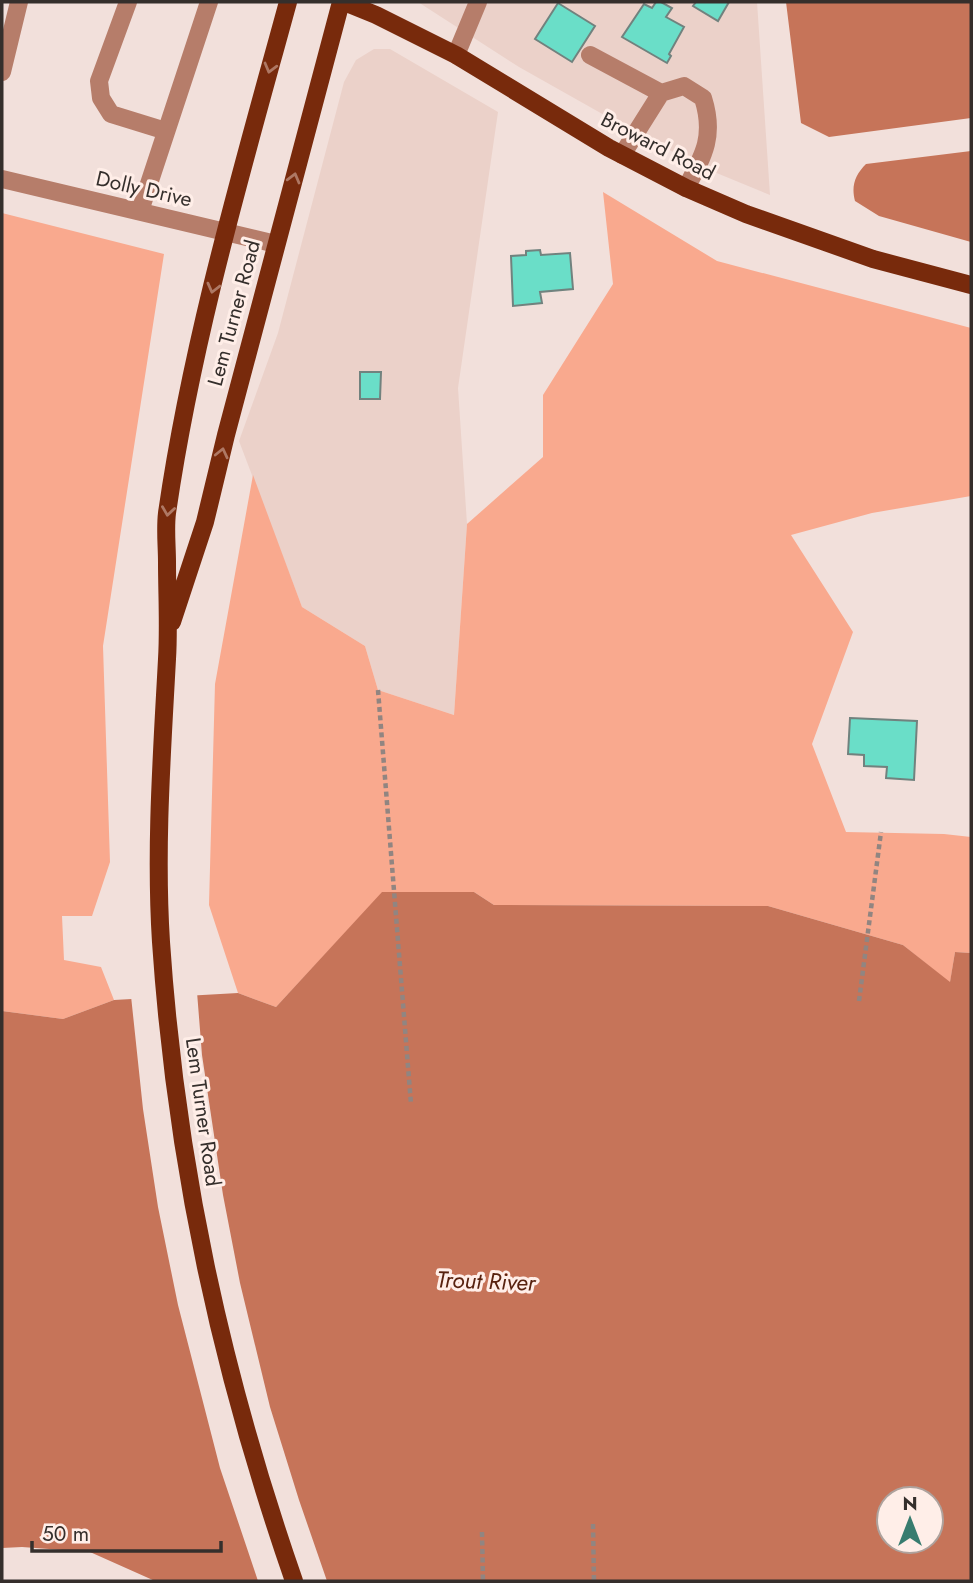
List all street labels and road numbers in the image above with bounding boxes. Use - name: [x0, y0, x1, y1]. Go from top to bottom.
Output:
- street label: Broward Road: [596, 104, 720, 188]
- street label: Dolly Drive: [93, 163, 195, 215]
- street label: Lem Turner Road: [200, 237, 268, 389]
- street label: Lem Turner Road: [178, 1036, 228, 1188]

